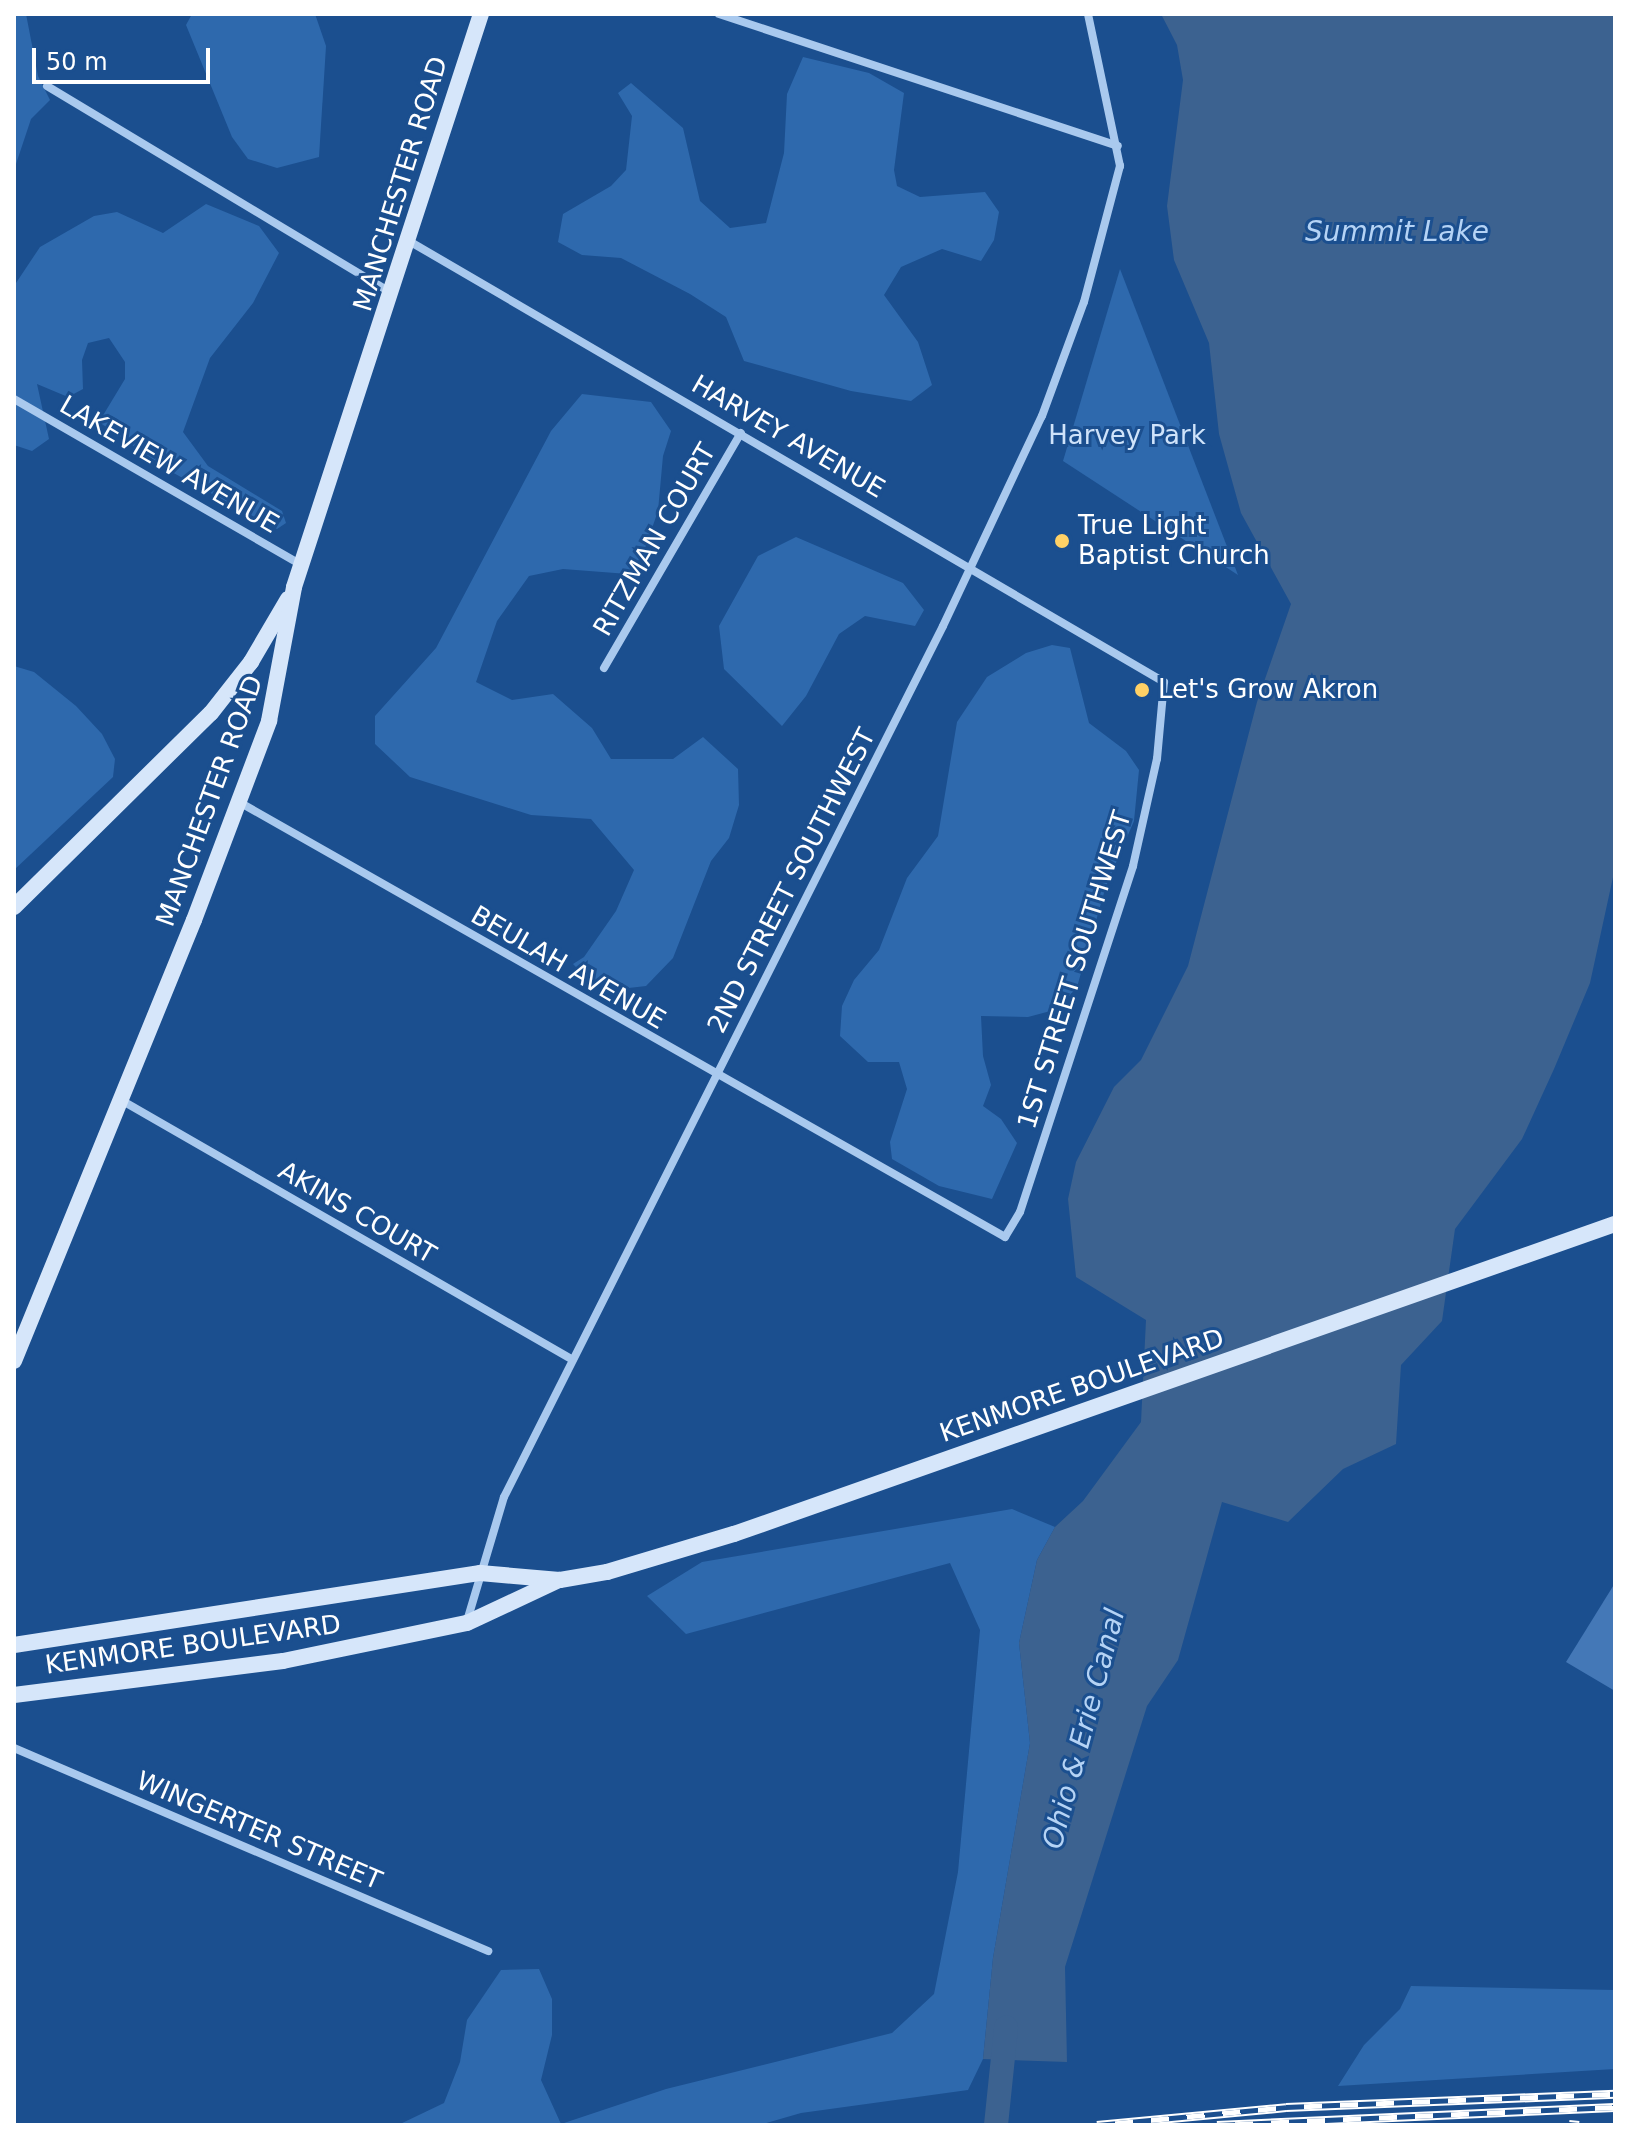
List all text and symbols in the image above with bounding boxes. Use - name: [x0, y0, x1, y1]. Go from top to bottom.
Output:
- scale bar: [36, 32, 214, 82]
- text: 50 m: [46, 48, 108, 76]
- street label: MANCHESTER ROAD: [347, 53, 455, 315]
- water label: Summit Lake: [1305, 215, 1489, 249]
- street label: HARVEY AVENUE: [686, 369, 890, 505]
- street label: LAKEVIEW AVENUE: [54, 390, 284, 540]
- park label: Harvey Park: [1048, 420, 1206, 452]
- street label: RITZMAN COURT: [587, 438, 723, 642]
- place label: True Light Baptist Church: [1078, 510, 1270, 572]
- marker: True Light Baptist Church: [1053, 532, 1071, 550]
- street label: MANCHESTER ROAD: [150, 671, 270, 931]
- place label: Let's Grow Akron: [1158, 674, 1378, 706]
- marker: Let's Grow Akron: [1133, 681, 1151, 699]
- street label: 2ND STREET SOUTHWEST: [701, 723, 883, 1039]
- street label: 1ST STREET SOUTHWEST: [1012, 807, 1138, 1133]
- street label: BEULAH AVENUE: [465, 900, 671, 1036]
- street label: AKINS COURT: [273, 1155, 441, 1271]
- street label: KENMORE BOULEVARD: [936, 1323, 1228, 1449]
- water label: Ohio & Erie Canal: [1036, 1605, 1132, 1853]
- street label: KENMORE BOULEVARD: [43, 1609, 343, 1681]
- street label: WINGERTER STREET: [132, 1765, 386, 1897]

